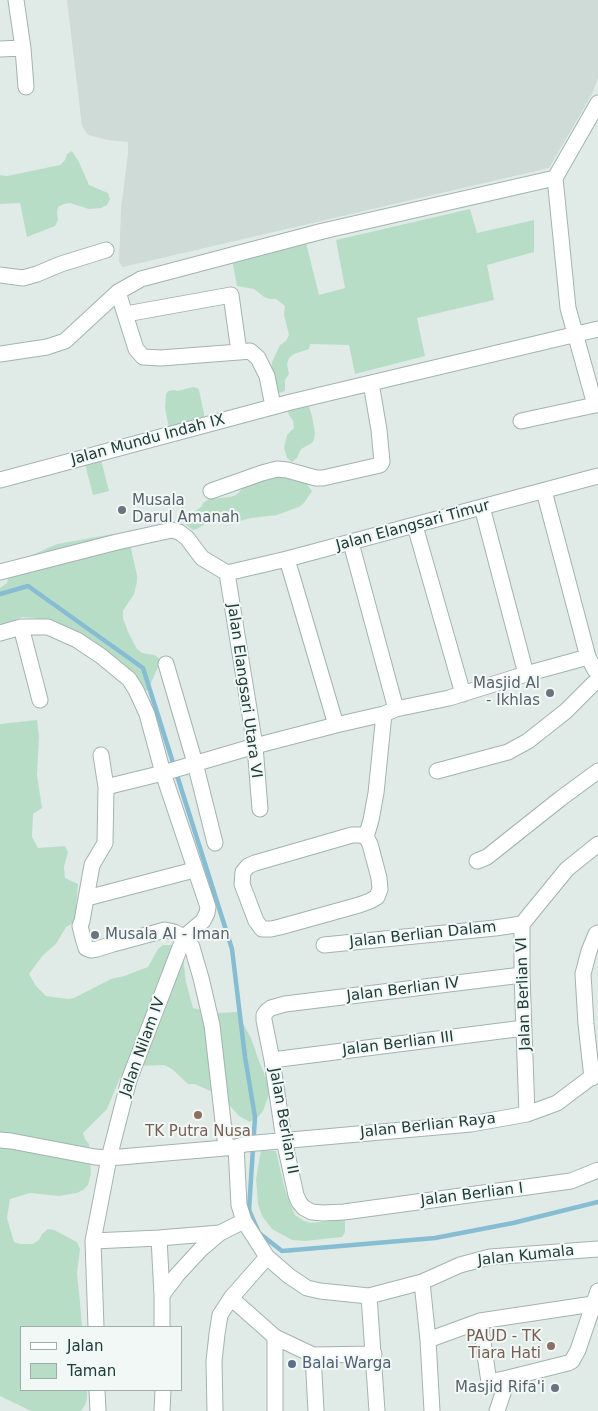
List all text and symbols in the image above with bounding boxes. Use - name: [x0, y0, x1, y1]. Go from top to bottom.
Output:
- street label: Jalan Mundu Indah IX: [69, 411, 227, 469]
- place label: Musala Darul Amanah: [132, 492, 240, 527]
- street label: Jalan Elangsari Timur: [334, 497, 492, 555]
- marker: Musala Darul Amanah: [116, 504, 128, 516]
- street label: Jalan Elangsari Utara VI: [223, 603, 265, 779]
- place label: Masjid Al - Ikhlas: [473, 675, 540, 710]
- marker: Masjid Al - Ikhlas: [544, 687, 556, 699]
- street label: Jalan Berlian Dalam: [349, 918, 497, 952]
- place label: Musala Al - Iman: [105, 926, 230, 944]
- marker: Musala Al - Iman: [89, 929, 101, 941]
- street label: Jalan Berlian VI: [513, 937, 535, 1051]
- street label: Jalan Berlian IV: [346, 974, 460, 1006]
- street label: Jalan Nilam IV: [117, 995, 169, 1099]
- street label: Jalan Berlian III: [341, 1028, 455, 1060]
- street label: Jalan Berlian II: [265, 1066, 301, 1176]
- marker: TK Putra Nusa: [192, 1109, 204, 1121]
- street label: Jalan Berlian Raya: [359, 1110, 497, 1142]
- place label: TK Putra Nusa: [145, 1123, 251, 1141]
- street label: Jalan Berlian I: [420, 1180, 524, 1210]
- street label: Jalan Kumala: [477, 1242, 575, 1270]
- legend: [20, 1326, 182, 1391]
- place label: PAUD - TK Tiara Hati: [466, 1328, 541, 1363]
- text: Jalan: [67, 1337, 103, 1355]
- marker: PAUD - TK Tiara Hati: [545, 1340, 557, 1352]
- place label: Balai Warga: [302, 1355, 391, 1373]
- marker: Balai Warga: [286, 1358, 298, 1370]
- text: Taman: [67, 1362, 116, 1380]
- place label: Masjid Rifa'i: [455, 1379, 545, 1397]
- marker: Masjid Rifa'i: [549, 1382, 561, 1394]

